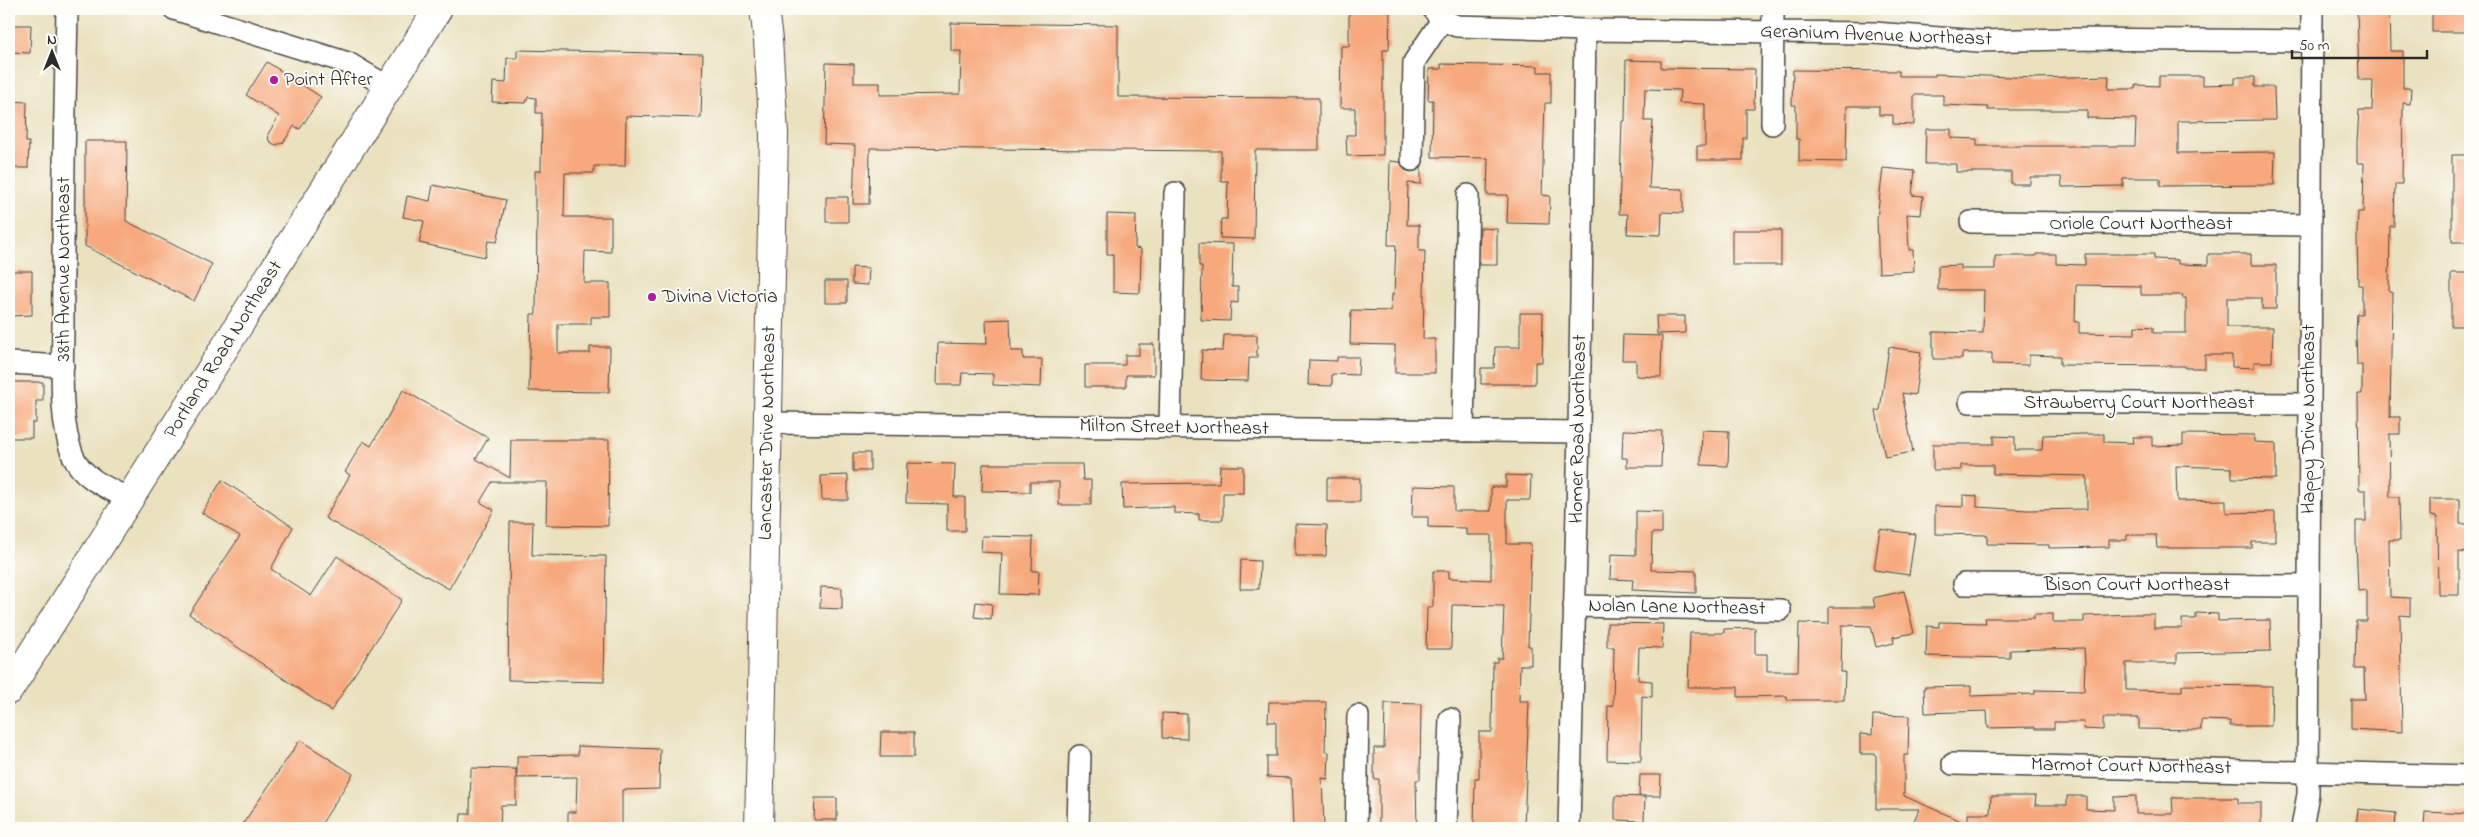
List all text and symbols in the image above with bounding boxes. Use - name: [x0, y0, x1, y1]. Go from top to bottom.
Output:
- street label: Geranium Avenue Northeast: [1760, 17, 1993, 55]
- north arrow: [28, 28, 78, 78]
- scale bar: [2292, 28, 2426, 60]
- text: N: [47, 30, 57, 51]
- text: 50 m: [2299, 35, 2330, 57]
- place label: Point After: [284, 66, 373, 95]
- marker: Point After: [268, 74, 280, 86]
- street label: 38th Avenue Northeast: [50, 176, 79, 361]
- street label: Oriole Court Northeast: [2049, 210, 2233, 239]
- street label: Portland Road Northeast: [157, 255, 291, 445]
- place label: Divina Victoria: [661, 283, 778, 312]
- marker: Divina Victoria: [646, 291, 658, 303]
- street label: Happy Drive Northeast: [2295, 324, 2324, 514]
- street label: Lancaster Drive Northeast: [752, 325, 784, 541]
- street label: Homer Road Northeast: [1563, 334, 1595, 524]
- street label: Strawberry Court Northeast: [2024, 389, 2255, 418]
- street label: Milton Street Northeast: [1079, 412, 1269, 444]
- street label: Bison Court Northeast: [2043, 571, 2230, 600]
- street label: Nolan Lane Northeast: [1588, 592, 1766, 624]
- street label: Marmot Court Northeast: [2031, 751, 2232, 783]

